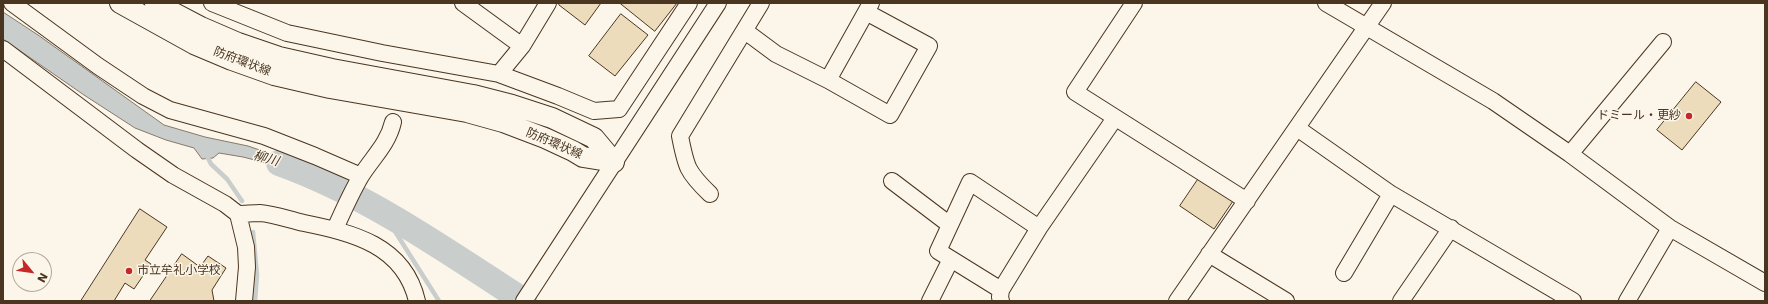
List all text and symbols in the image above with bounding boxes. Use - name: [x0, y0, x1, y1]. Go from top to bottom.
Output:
- street label: 防府環状線: [211, 45, 273, 79]
- place label: ドミール・更紗: [1597, 109, 1681, 123]
- marker: ドミール・更紗: [1684, 111, 1694, 121]
- street label: 防府環状線: [524, 126, 584, 162]
- water label: 柳川: [251, 148, 281, 170]
- north arrow: [12, 252, 52, 292]
- place label: 市立牟礼小学校: [137, 264, 221, 278]
- marker: 市立牟礼小学校: [124, 266, 134, 276]
- text: N: [34, 270, 50, 285]

